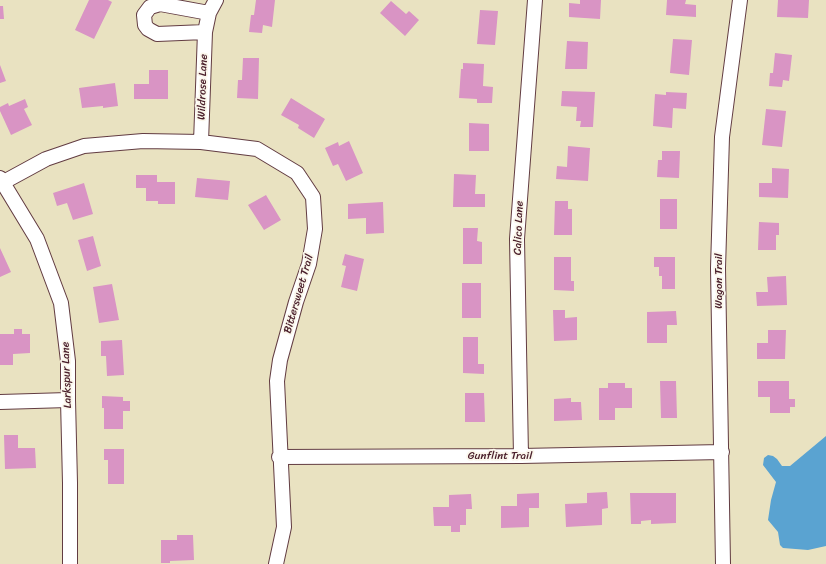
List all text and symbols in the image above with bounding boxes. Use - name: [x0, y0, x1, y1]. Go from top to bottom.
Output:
- street label: Wildrose Lane: [195, 54, 211, 120]
- street label: Calico Lane: [511, 201, 527, 255]
- street label: Bittersweet Trail: [281, 253, 317, 335]
- street label: Wagon Trail: [712, 253, 726, 309]
- street label: Larkspur Lane: [59, 341, 75, 409]
- street label: Gunflint Trail: [468, 449, 532, 463]

